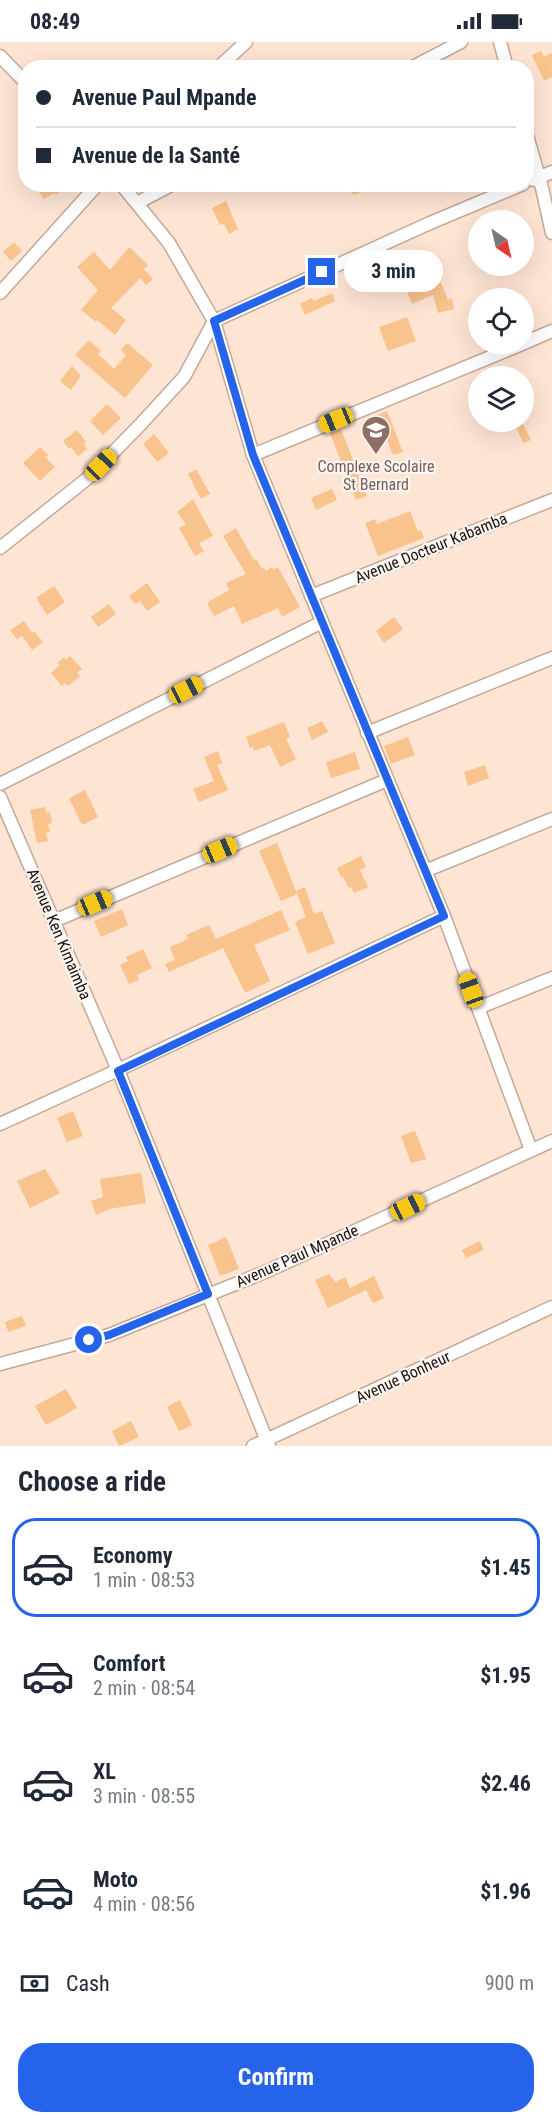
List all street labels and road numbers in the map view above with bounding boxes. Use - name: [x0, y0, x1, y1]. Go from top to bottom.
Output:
- street label: Avenue Docteur Kabamba: [352, 509, 510, 587]
- street label: Avenue Ken Kimaimba: [23, 866, 95, 1002]
- street label: Avenue Paul Mpande: [233, 1220, 361, 1292]
- street label: Avenue Bonheur: [353, 1347, 453, 1407]

